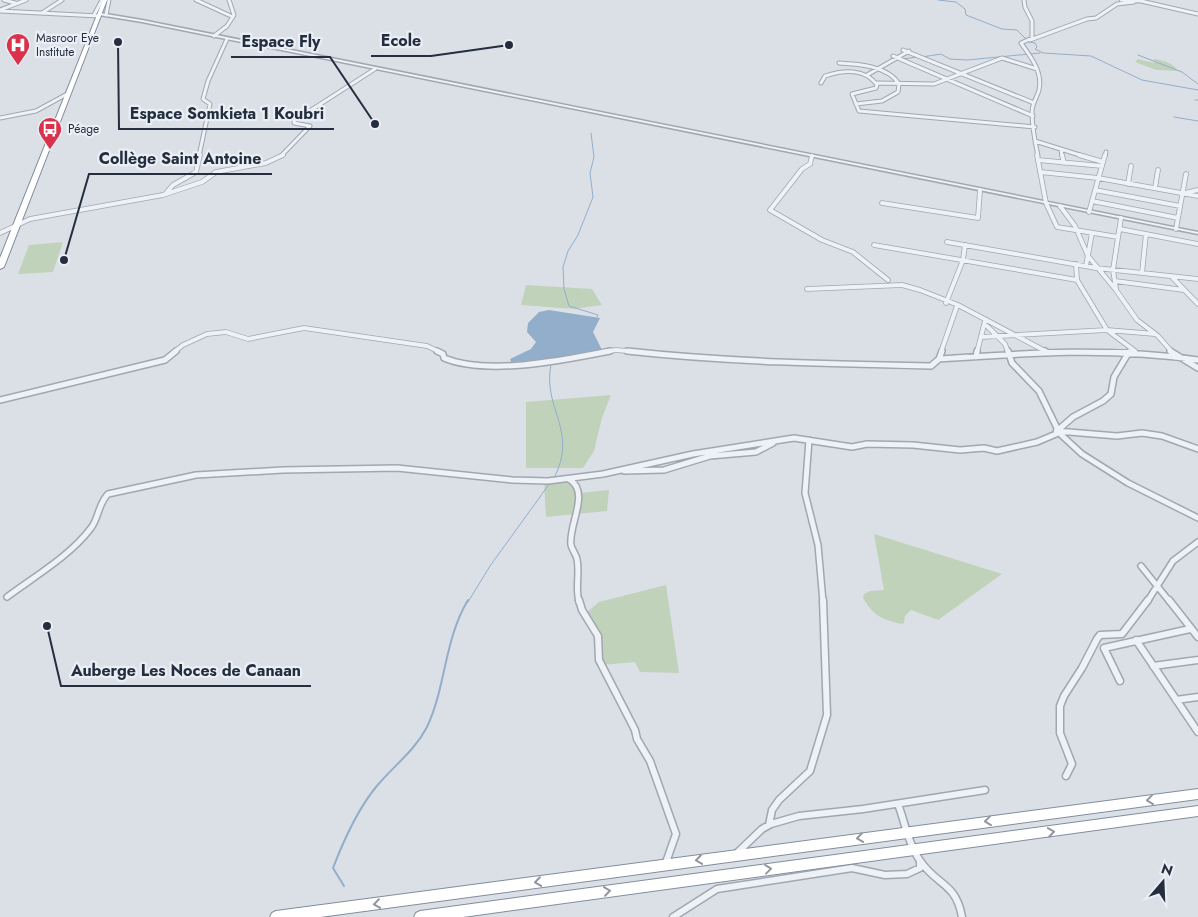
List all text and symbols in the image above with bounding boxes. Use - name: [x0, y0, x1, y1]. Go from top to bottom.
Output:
- callout: Ecole: [371, 25, 431, 56]
- callout: Espace Fly: [231, 26, 330, 57]
- place label: Masroor Eye Institute: [36, 29, 99, 61]
- text: Ecole: [381, 29, 421, 52]
- text: Espace Fly: [242, 30, 321, 53]
- hospital icon: Masroor Eye Institute: [5, 32, 31, 66]
- callout: Espace Somkieta 1 Koubri: [119, 98, 334, 129]
- text: Espace Somkieta 1 Koubri: [130, 102, 324, 125]
- bus stop icon: Péage: [37, 116, 63, 150]
- place label: Péage: [68, 120, 99, 138]
- callout: Collège Saint Antoine: [89, 143, 272, 174]
- text: Collège Saint Antoine: [99, 147, 261, 170]
- callout: Auberge Les Noces de Canaan: [61, 655, 311, 686]
- text: Auberge Les Noces de Canaan: [70, 659, 301, 682]
- one-way arrow: [1145, 795, 1154, 805]
- one-way arrow: [984, 815, 992, 826]
- one-way arrow: [1047, 827, 1055, 837]
- one-way arrow: [856, 832, 864, 843]
- one-way arrow: [695, 855, 704, 865]
- north arrow: [1138, 857, 1188, 907]
- text: N: [1159, 858, 1176, 881]
- one-way arrow: [765, 864, 773, 875]
- one-way arrow: [534, 876, 542, 887]
- one-way arrow: [603, 886, 612, 896]
- one-way arrow: [373, 898, 382, 908]

